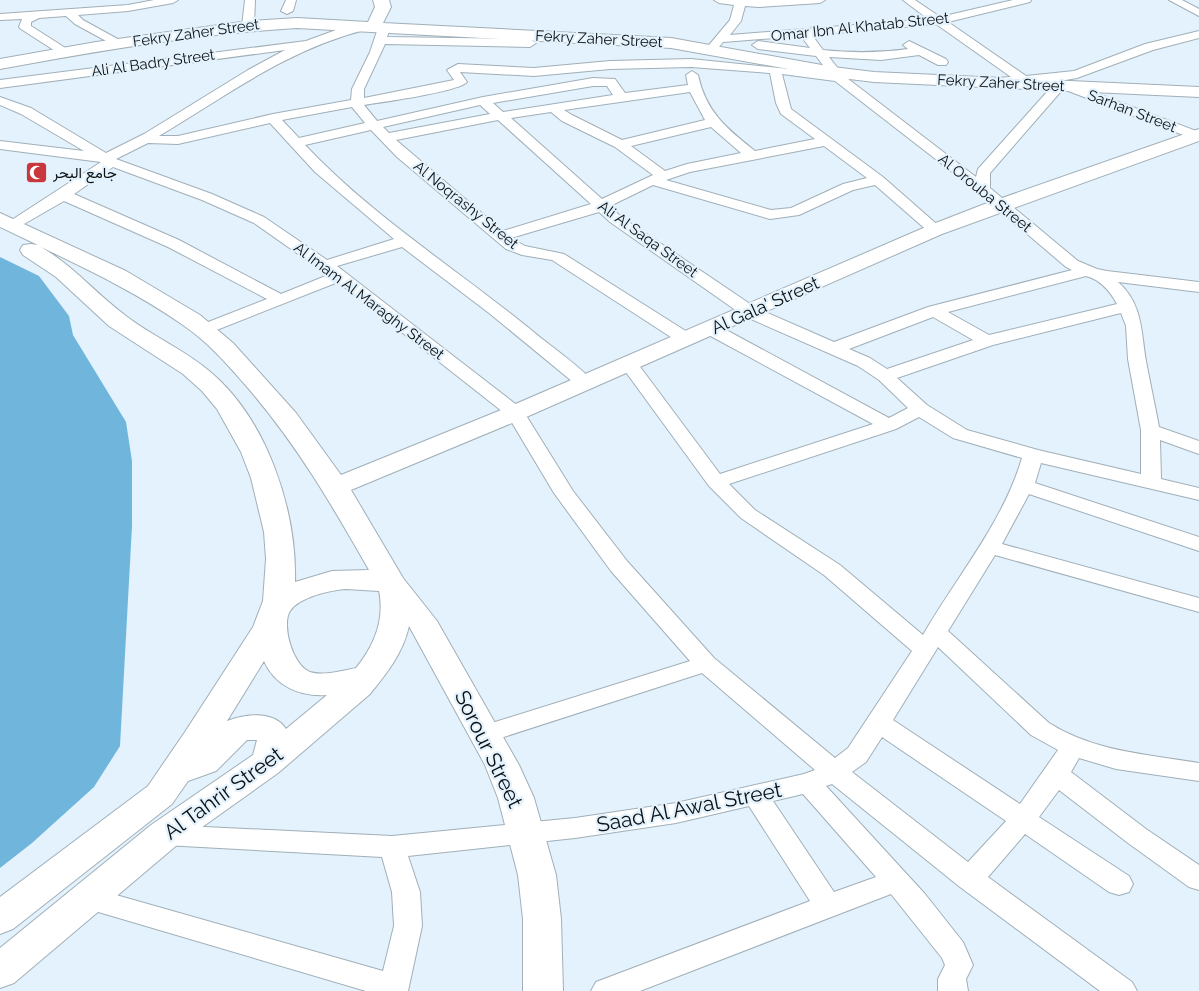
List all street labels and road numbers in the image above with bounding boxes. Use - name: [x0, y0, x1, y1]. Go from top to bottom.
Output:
- street label: Omar Ibn Al Khatab Street: [770, 9, 950, 45]
- street label: Fekry Zaher Street: [132, 15, 260, 51]
- street label: Fekry Zaher Street: [535, 27, 663, 51]
- street label: Ali Al Badry Street: [90, 45, 216, 81]
- street label: Fekry Zaher Street: [937, 71, 1065, 95]
- street label: Sarhan Street: [1085, 86, 1179, 136]
- street label: Al Orouba Street: [935, 150, 1035, 236]
- street label: Al Noqrashy Street: [410, 157, 522, 253]
- street label: Ali Al Saqa Street: [595, 197, 701, 281]
- street label: Al Imam Al Maraghy Street: [290, 239, 448, 363]
- street label: Al Gala' Street: [708, 272, 822, 338]
- street label: Sorour Street: [450, 686, 528, 812]
- street label: Al Tahrir Street: [159, 742, 287, 844]
- street label: Saad Al Awal Street: [594, 777, 784, 837]

